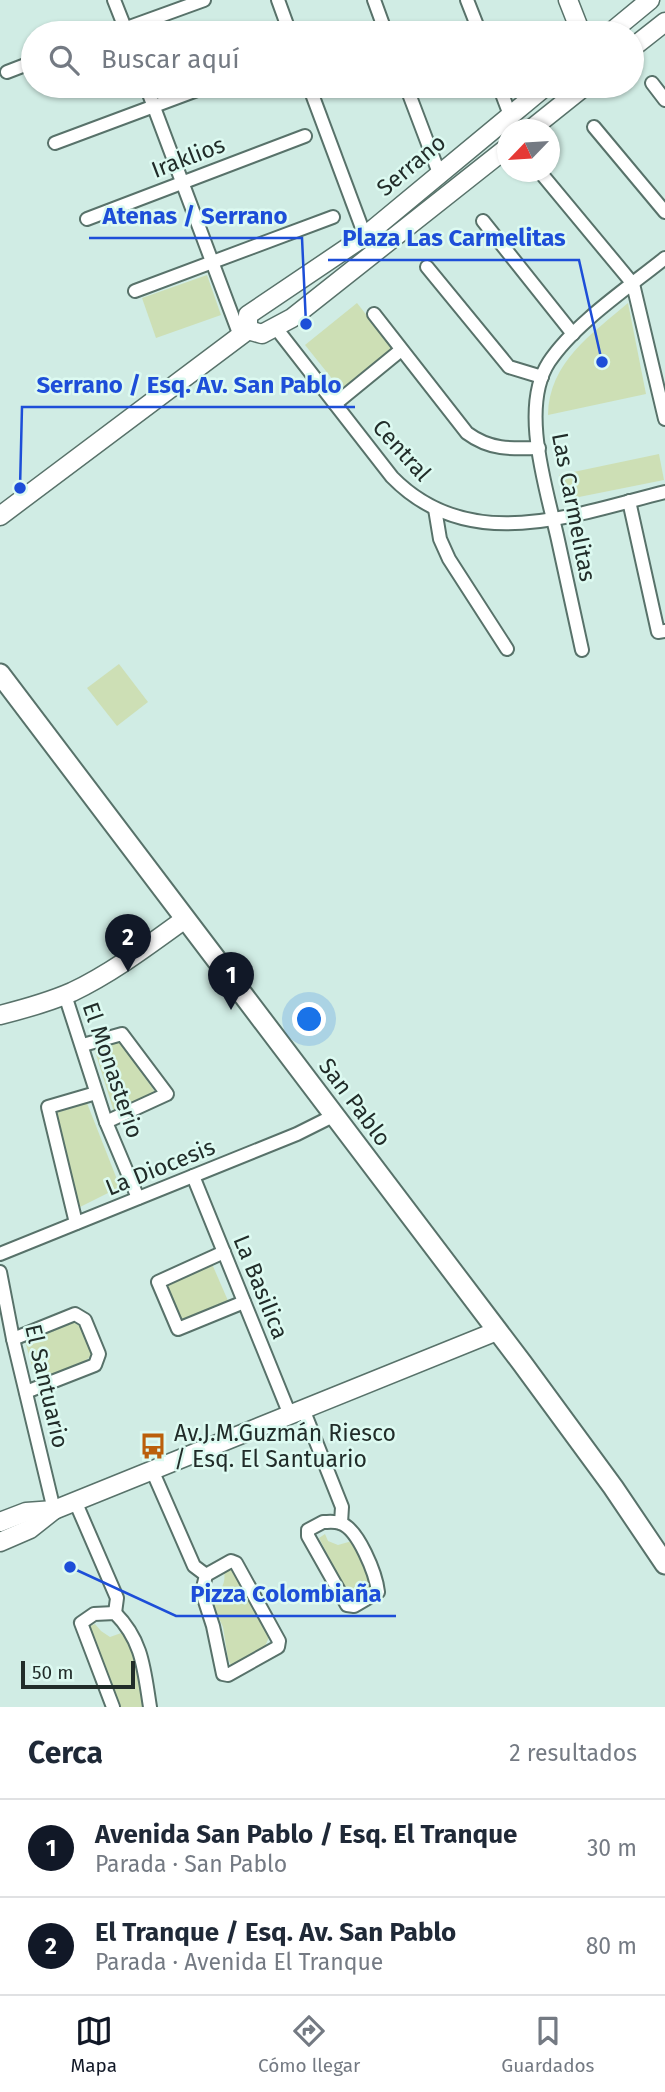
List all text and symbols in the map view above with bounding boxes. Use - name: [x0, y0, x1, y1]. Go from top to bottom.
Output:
- search box: [21, 21, 644, 98]
- icon: search: [45, 41, 83, 79]
- text: Buscar aquí: [101, 44, 239, 75]
- north arrow: [497, 119, 560, 182]
- street label: Serrano: [371, 128, 451, 202]
- street label: Iraklios: [147, 130, 229, 184]
- callout: Atenas / Serrano: [89, 193, 302, 238]
- text: Atenas / Serrano: [102, 202, 287, 230]
- callout: Plaza Las Carmelitas: [328, 215, 579, 260]
- text: Plaza Las Carmelitas: [342, 224, 566, 252]
- callout: Serrano / Esq. Av. San Pablo: [22, 362, 355, 407]
- text: Serrano / Esq. Av. San Pablo: [36, 371, 342, 399]
- street label: Central: [367, 413, 437, 487]
- street label: Las Carmelitas: [546, 430, 602, 584]
- pin: 2: [105, 914, 151, 972]
- pin: 1: [208, 952, 254, 1010]
- street label: El Monasterio: [77, 998, 149, 1142]
- your location: [292, 1002, 326, 1036]
- street label: San Pablo: [313, 1052, 397, 1152]
- street label: La Diocesis: [101, 1132, 219, 1202]
- street label: La Basilica: [227, 1231, 295, 1343]
- street label: El Santuario: [19, 1321, 75, 1451]
- place label: Av.J.M.Guzmán Riesco / Esq. El Santuario: [174, 1419, 396, 1473]
- bus stop icon: Av.J.M.Guzmán Riesco / Esq. El Santuario: [138, 1431, 168, 1461]
- callout: Pizza Colombiaña: [176, 1571, 396, 1616]
- text: Pizza Colombiaña: [190, 1580, 382, 1608]
- scale bar: [21, 1658, 135, 1690]
- text: 50 m: [32, 1661, 73, 1684]
- text: Cerca: [28, 1735, 103, 1771]
- text: 2 resultados: [509, 1739, 637, 1767]
- text: Avenida San Pablo / Esq. El Tranque: [95, 1819, 517, 1850]
- text: 1: [46, 1834, 56, 1862]
- text: 30 m: [587, 1834, 637, 1862]
- text: Parada · San Pablo: [95, 1850, 287, 1878]
- text: El Tranque / Esq. Av. San Pablo: [95, 1917, 456, 1948]
- text: 2: [45, 1932, 57, 1960]
- text: 80 m: [586, 1932, 637, 1960]
- text: Parada · Avenida El Tranque: [95, 1948, 383, 1976]
- tab: Mapa: [70, 2012, 117, 2077]
- tab: Cómo llegar: [258, 2012, 360, 2077]
- tab: Guardados: [501, 2012, 594, 2077]

